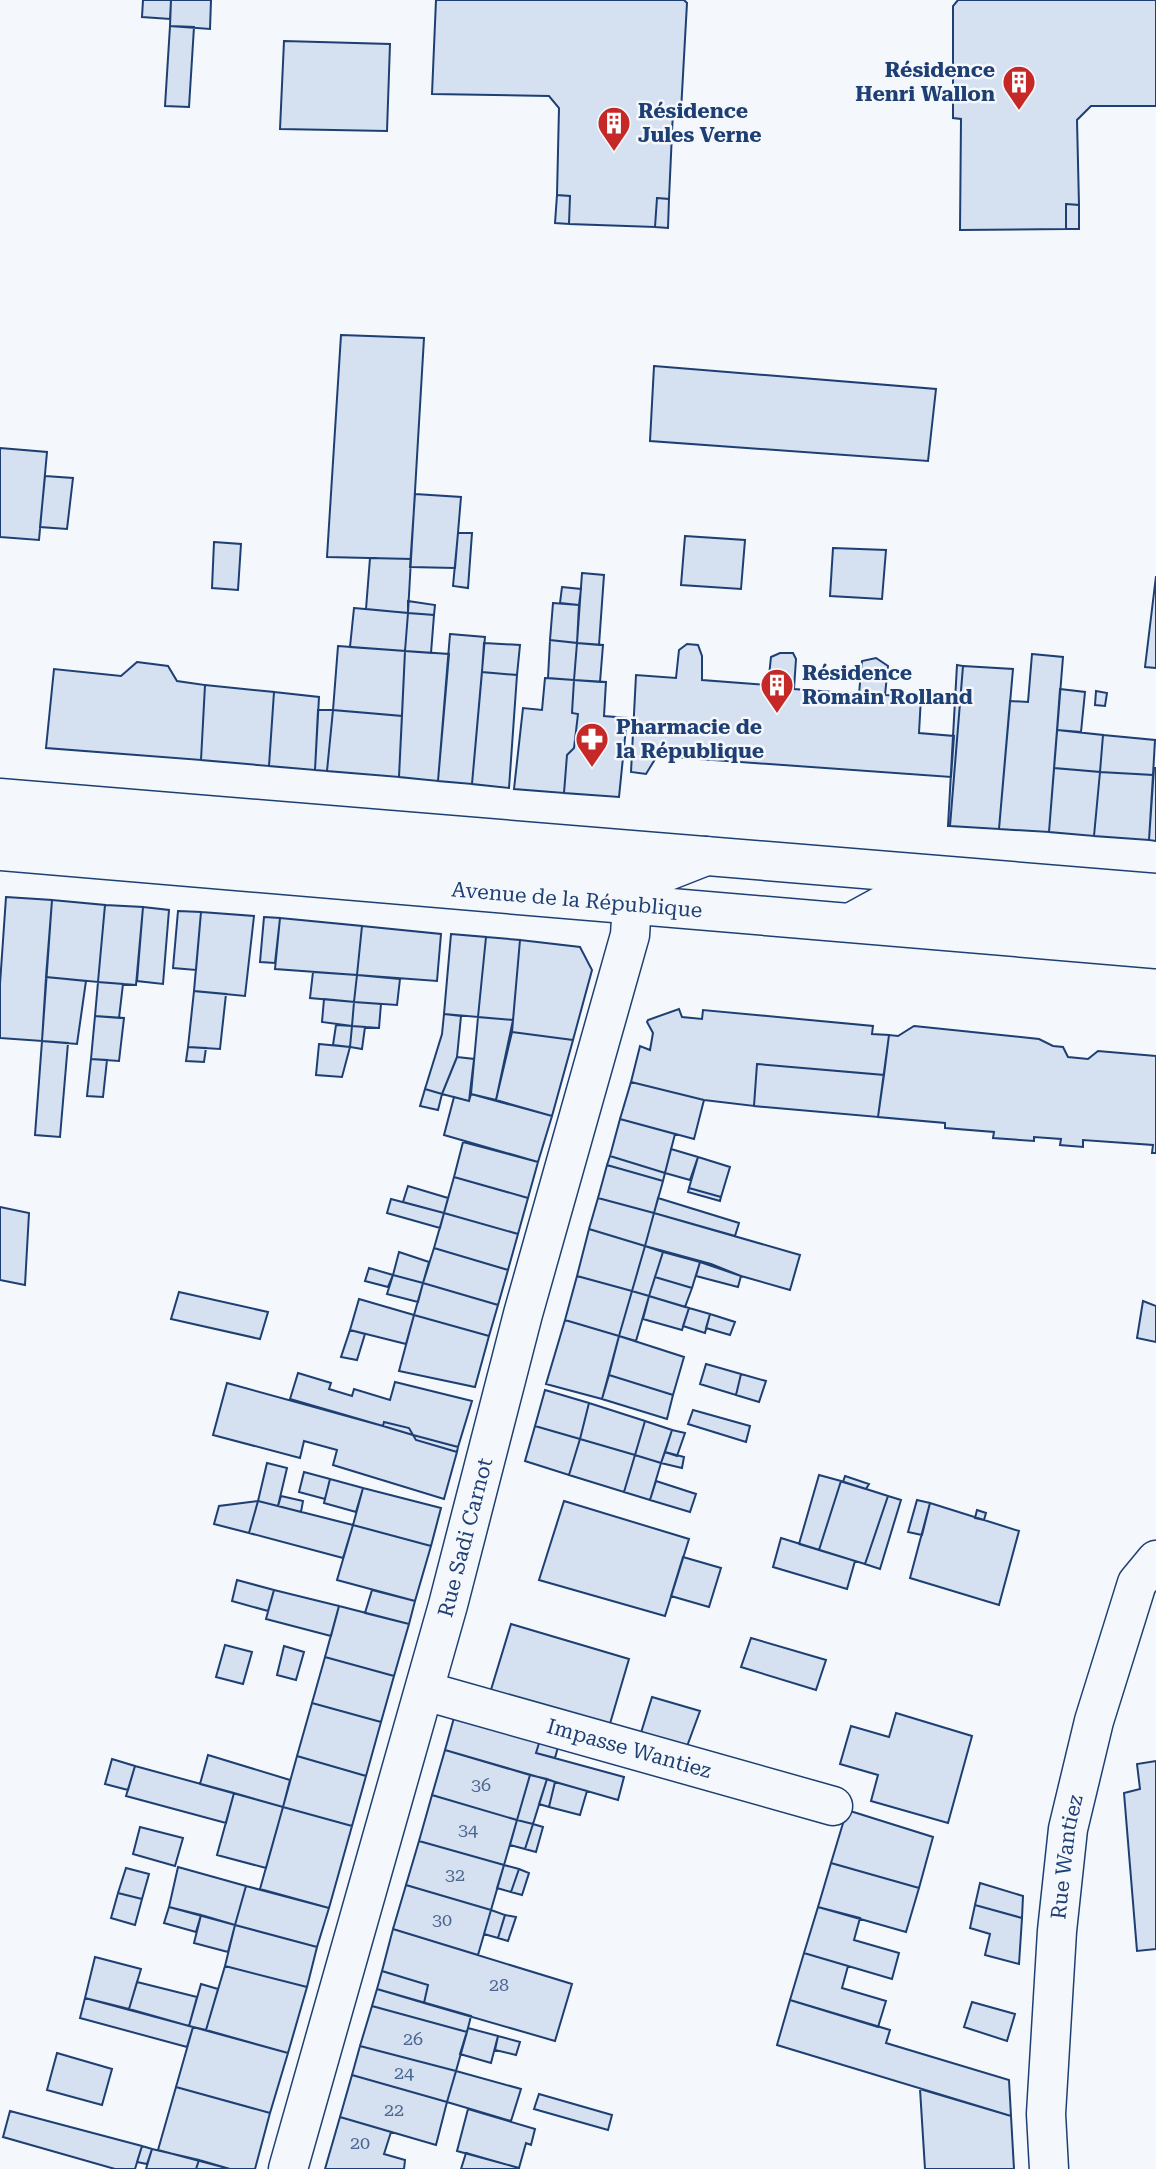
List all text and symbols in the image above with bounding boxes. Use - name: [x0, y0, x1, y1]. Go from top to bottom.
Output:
- place label: Résidence Henri Wallon: [855, 58, 995, 106]
- building icon: Résidence Henri Wallon: [1000, 63, 1038, 112]
- place label: Résidence Jules Verne: [638, 99, 762, 147]
- building icon: Résidence Jules Verne: [595, 104, 633, 153]
- place label: Résidence Romain Rolland: [802, 661, 973, 709]
- building icon: Résidence Romain Rolland: [758, 666, 796, 715]
- place label: Pharmacie de la République: [616, 715, 764, 763]
- pharmacy icon: Pharmacie de la République: [573, 720, 611, 769]
- street label: Avenue de la République: [451, 877, 703, 922]
- street label: Rue Sadi Carnot: [433, 1455, 497, 1620]
- street label: Impasse Wantiez: [544, 1714, 714, 1783]
- house number: 36: [471, 1774, 491, 1795]
- street label: Rue Wantiez: [1046, 1792, 1088, 1920]
- house number: 34: [458, 1819, 478, 1840]
- house number: 32: [445, 1864, 465, 1885]
- house number: 30: [432, 1909, 452, 1930]
- house number: 28: [489, 1974, 509, 1995]
- house number: 26: [403, 2028, 423, 2049]
- house number: 24: [394, 2062, 414, 2083]
- house number: 22: [384, 2099, 404, 2120]
- house number: 20: [350, 2132, 370, 2153]

